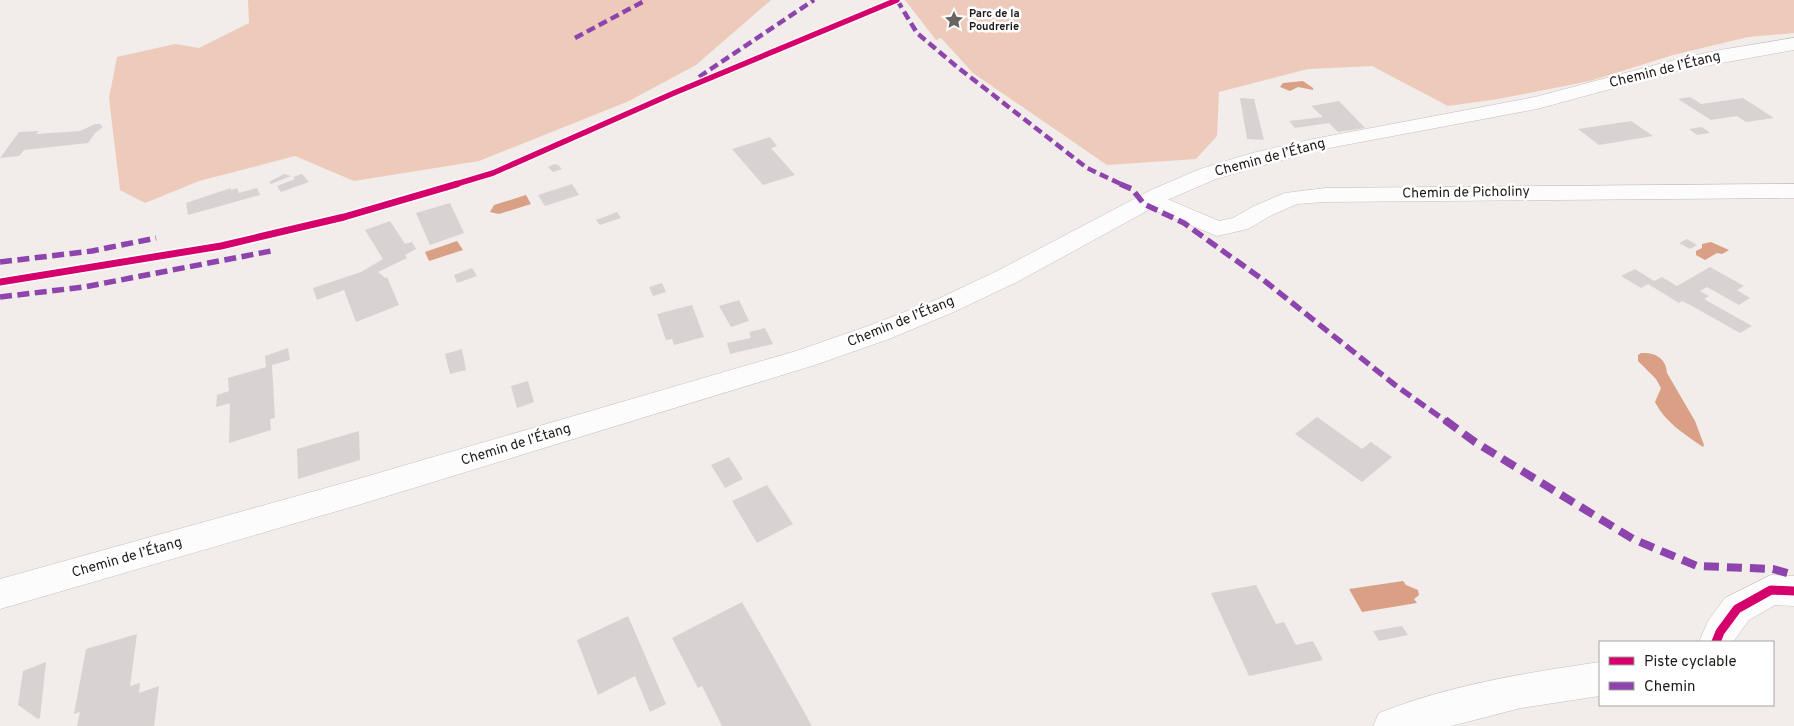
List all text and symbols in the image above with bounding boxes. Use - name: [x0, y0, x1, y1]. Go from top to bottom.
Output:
- place label: Parc de la Poudrerie: [969, 7, 1020, 34]
- place icon: Parc de la Poudrerie: [943, 9, 965, 31]
- street label: Chemin de l’Étang: [1607, 47, 1722, 92]
- street label: Chemin de l’Étang: [1213, 134, 1327, 181]
- street label: Chemin de Picholiny: [1402, 183, 1530, 203]
- street label: Chemin de l’Étang: [845, 292, 957, 351]
- street label: Chemin de l’Étang: [459, 419, 573, 470]
- street label: Chemin de l’Étang: [70, 533, 184, 582]
- legend: [1599, 641, 1774, 706]
- text: Piste cyclable: [1644, 653, 1737, 672]
- text: Chemin: [1644, 678, 1696, 697]

